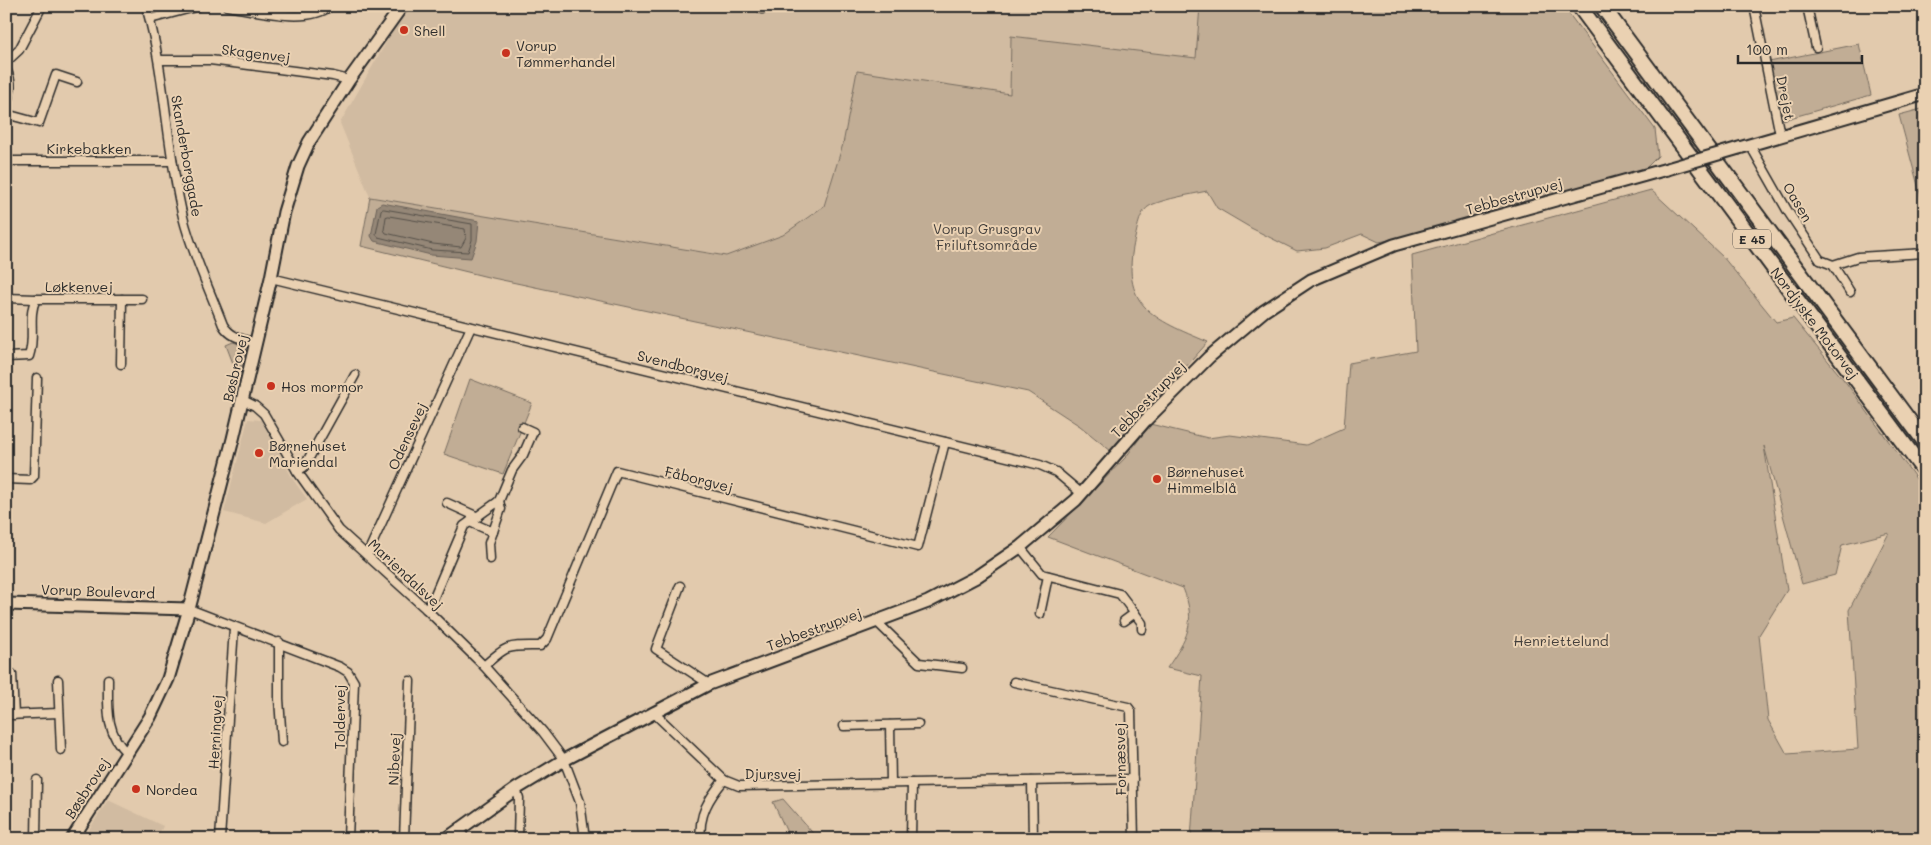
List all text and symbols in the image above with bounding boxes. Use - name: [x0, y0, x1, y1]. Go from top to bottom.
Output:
- place label: Shell: [414, 21, 445, 40]
- marker: Shell: [398, 24, 410, 36]
- scale bar: [1738, 32, 1862, 64]
- place label: Vorup Tømmerhandel: [516, 36, 616, 71]
- street label: Skagenvej: [220, 39, 292, 67]
- text: 100 m: [1746, 39, 1788, 59]
- marker: Vorup Tømmerhandel: [500, 47, 512, 59]
- street label: Drejet: [1772, 74, 1800, 122]
- street label: Skanderborggade: [167, 94, 207, 218]
- street label: Kirkebakken: [47, 139, 131, 158]
- street label: Tebbestrupvej: [1463, 173, 1565, 219]
- street label: Oasen: [1779, 179, 1817, 225]
- park label: Vorup Grusgrav Friluftsområde: [933, 219, 1041, 254]
- road number: E 45: [1733, 230, 1771, 248]
- street label: Nordjyske Motorvej: [1767, 263, 1863, 383]
- street label: Løkkenvej: [45, 277, 113, 296]
- street label: Bøsbrovej: [218, 332, 252, 404]
- street label: Svendborgvej: [635, 345, 731, 387]
- street label: Tebbestrupvej: [1106, 356, 1190, 442]
- place label: Hos mormor: [281, 377, 364, 396]
- marker: Hos mormor: [265, 380, 277, 392]
- street label: Odensevej: [383, 399, 431, 473]
- place label: Børnehuset Mariendal: [269, 436, 347, 471]
- marker: Børnehuset Mariendal: [253, 447, 265, 459]
- street label: Fåborgvej: [663, 461, 735, 497]
- place label: Børnehuset Himmelblå: [1167, 462, 1245, 497]
- marker: Børnehuset Himmelblå: [1151, 473, 1163, 485]
- street label: Mariendalsvej: [364, 534, 448, 614]
- street label: Vorup Boulevard: [41, 580, 155, 602]
- street label: Tebbestrupvej: [764, 603, 864, 655]
- park label: Henriettelund: [1513, 631, 1609, 650]
- street label: Toldervej: [330, 685, 349, 749]
- street label: Herningvej: [204, 694, 226, 770]
- street label: Fornæsvej: [1110, 723, 1130, 795]
- street label: Nibevej: [384, 732, 404, 786]
- street label: Bøsbrovej: [60, 754, 114, 822]
- street label: Djursvej: [745, 764, 801, 783]
- place label: Nordea: [146, 780, 198, 799]
- marker: Nordea: [130, 783, 142, 795]

